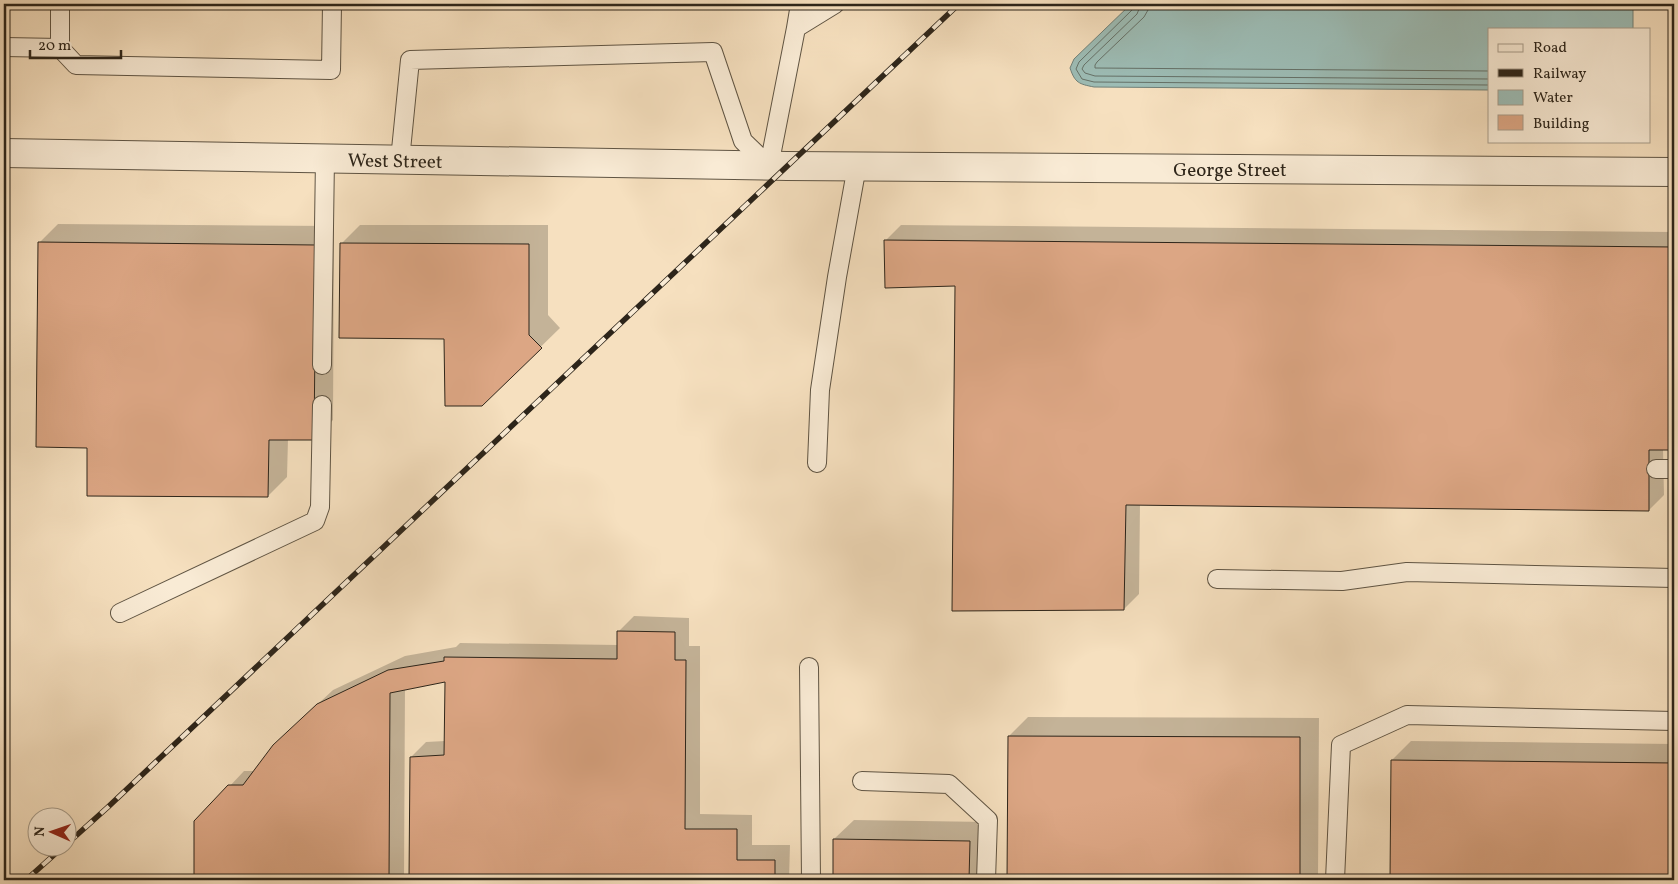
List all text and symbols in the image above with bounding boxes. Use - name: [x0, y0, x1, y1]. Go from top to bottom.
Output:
- scale bar: [30, 28, 121, 60]
- legend: [1488, 28, 1650, 142]
- text: 20 m: [38, 36, 71, 57]
- text: Road: [1533, 38, 1567, 59]
- text: Railway: [1533, 64, 1586, 85]
- text: Water: [1533, 88, 1573, 109]
- text: Building: [1533, 114, 1590, 135]
- street label: West Street: [347, 148, 443, 176]
- street label: George Street: [1173, 158, 1287, 184]
- north arrow: [28, 806, 78, 856]
- text: N: [31, 826, 50, 837]

